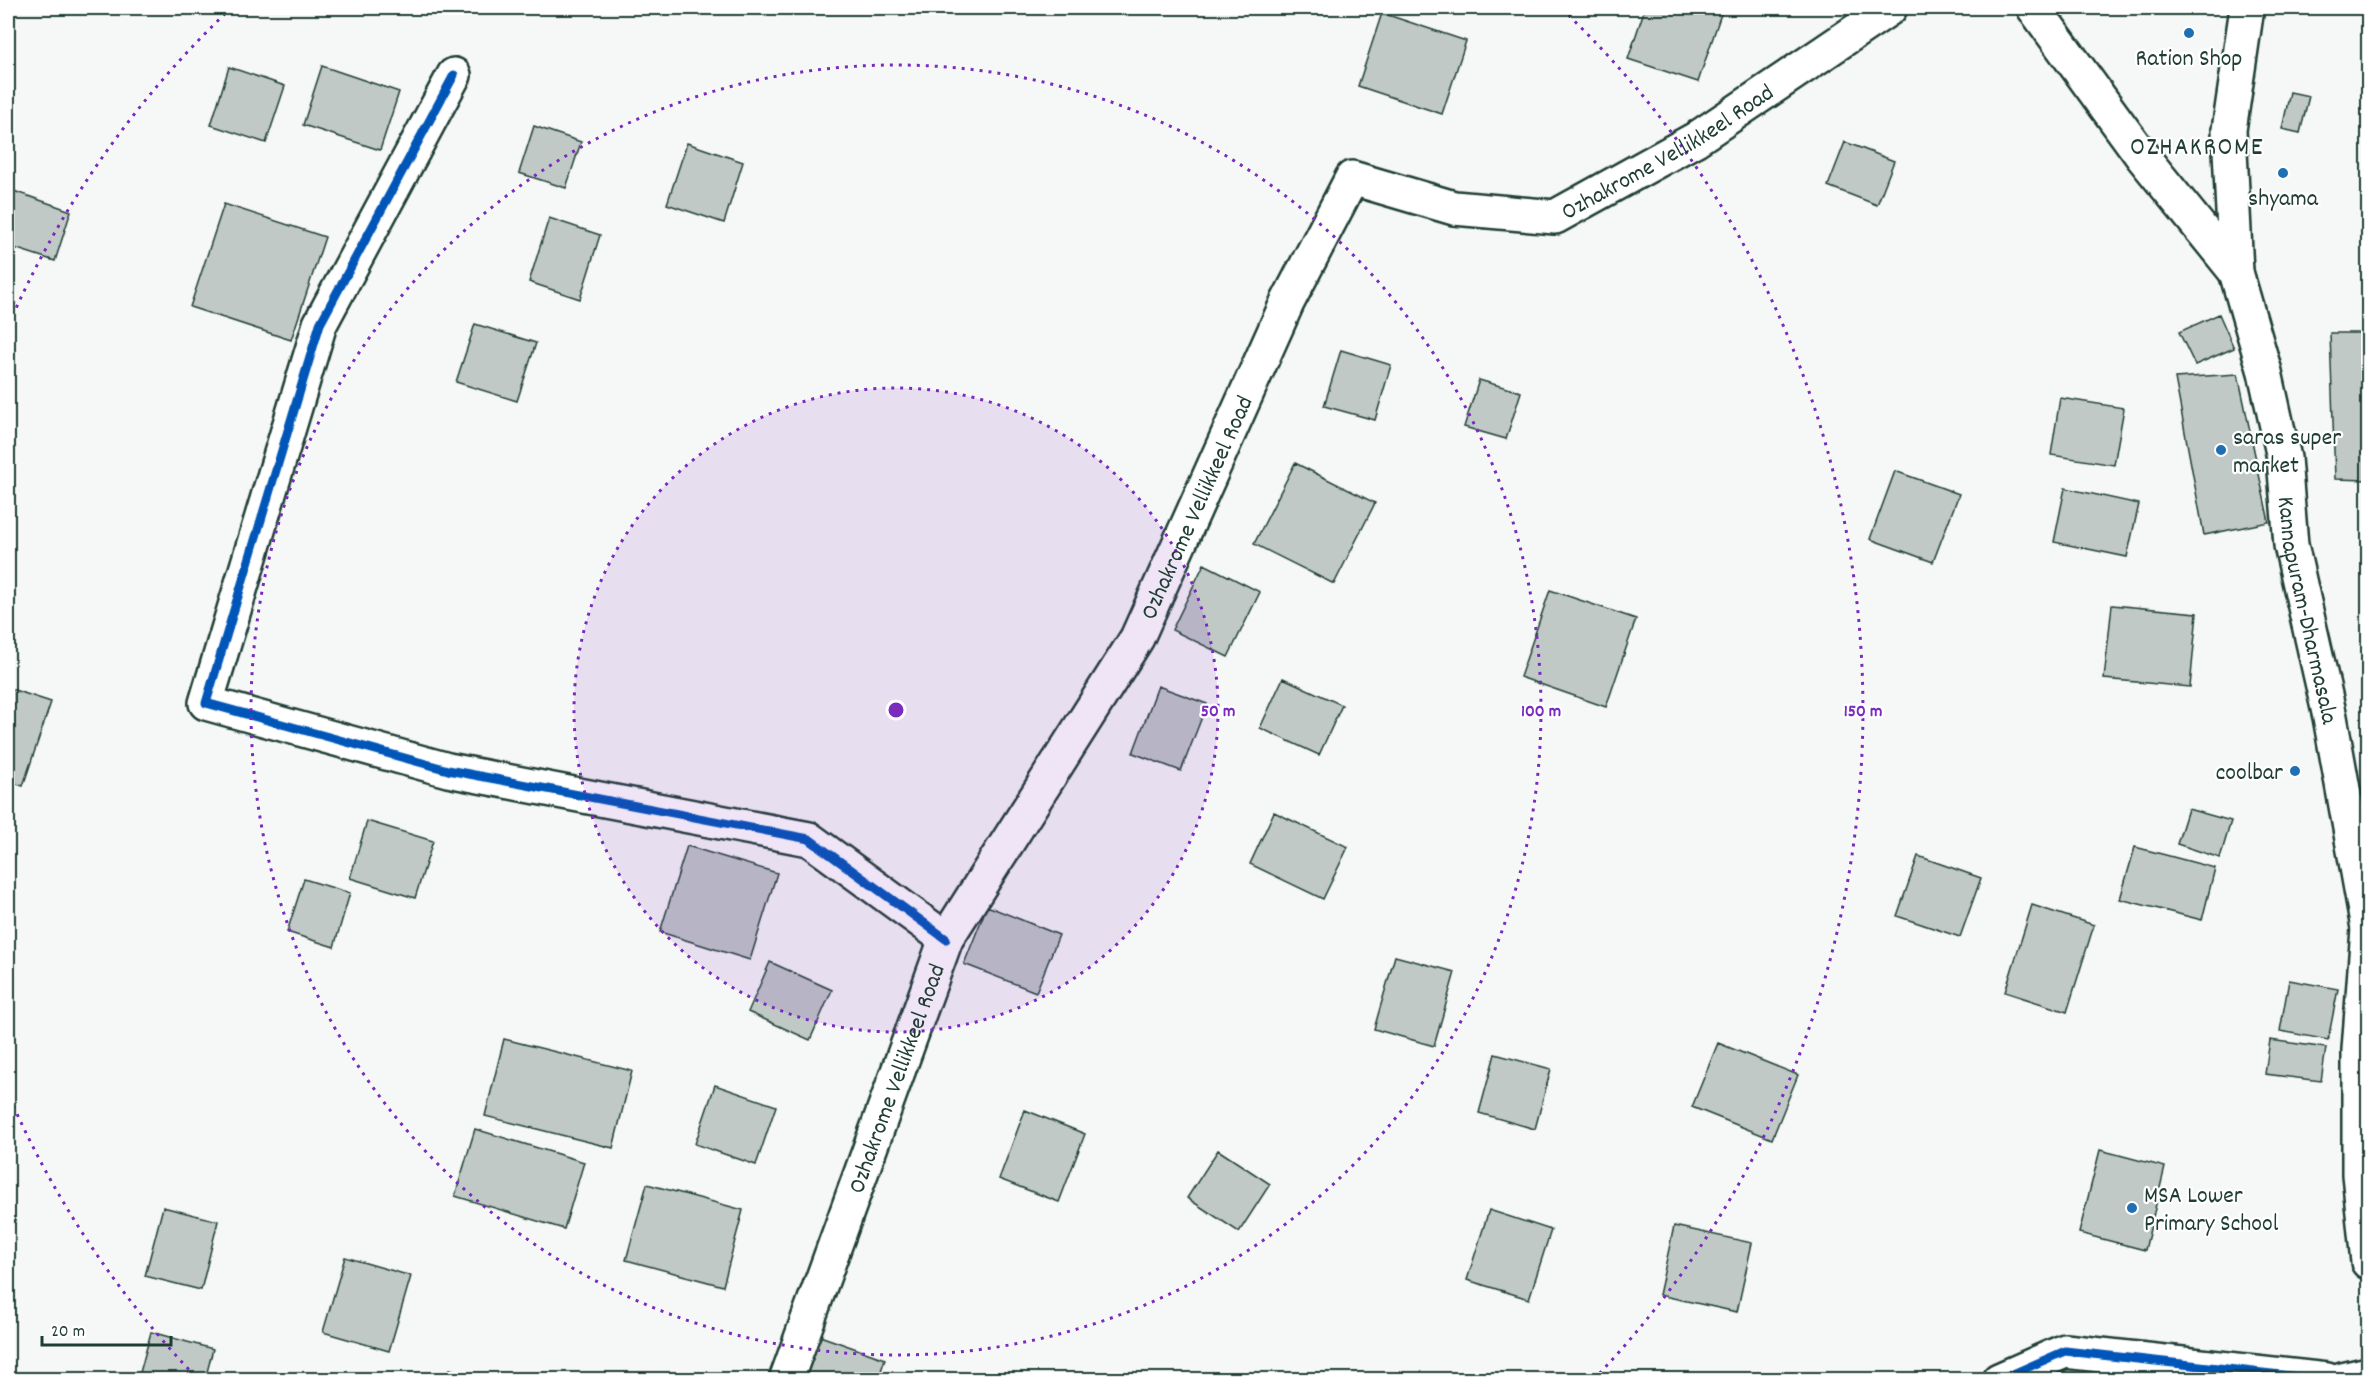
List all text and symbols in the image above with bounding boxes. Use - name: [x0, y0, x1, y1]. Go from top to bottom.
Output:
- marker: Ration Shop: [2182, 26, 2196, 40]
- place label: Ration Shop: [2136, 43, 2242, 77]
- street label: Ozhakrome Vellikkeel Road: [1556, 77, 1781, 230]
- district label: OZHAKROME: [2130, 130, 2264, 167]
- marker: shyama: [2276, 166, 2290, 180]
- place label: shyama: [2248, 183, 2319, 217]
- street label: Ozhakrome Vellikkeel Road: [1133, 391, 1263, 626]
- place label: saras super market: [2233, 422, 2341, 484]
- marker: saras super market: [2214, 443, 2228, 457]
- street label: Kannapuram-Dharmasala: [2267, 495, 2345, 728]
- centre of rings: [886, 700, 906, 720]
- text: 50 m: [1201, 700, 1235, 725]
- text: 100 m: [1521, 700, 1561, 725]
- text: 150 m: [1844, 700, 1882, 725]
- place label: coolbar: [2216, 757, 2283, 791]
- marker: coolbar: [2288, 764, 2302, 778]
- street label: Ozhakrome Vellikkeel Road: [841, 960, 956, 1199]
- place label: MSA Lower Primary School: [2144, 1180, 2279, 1242]
- marker: MSA Lower Primary School: [2125, 1201, 2139, 1215]
- scale bar: [42, 1309, 171, 1347]
- text: 20 m: [51, 1320, 85, 1345]

